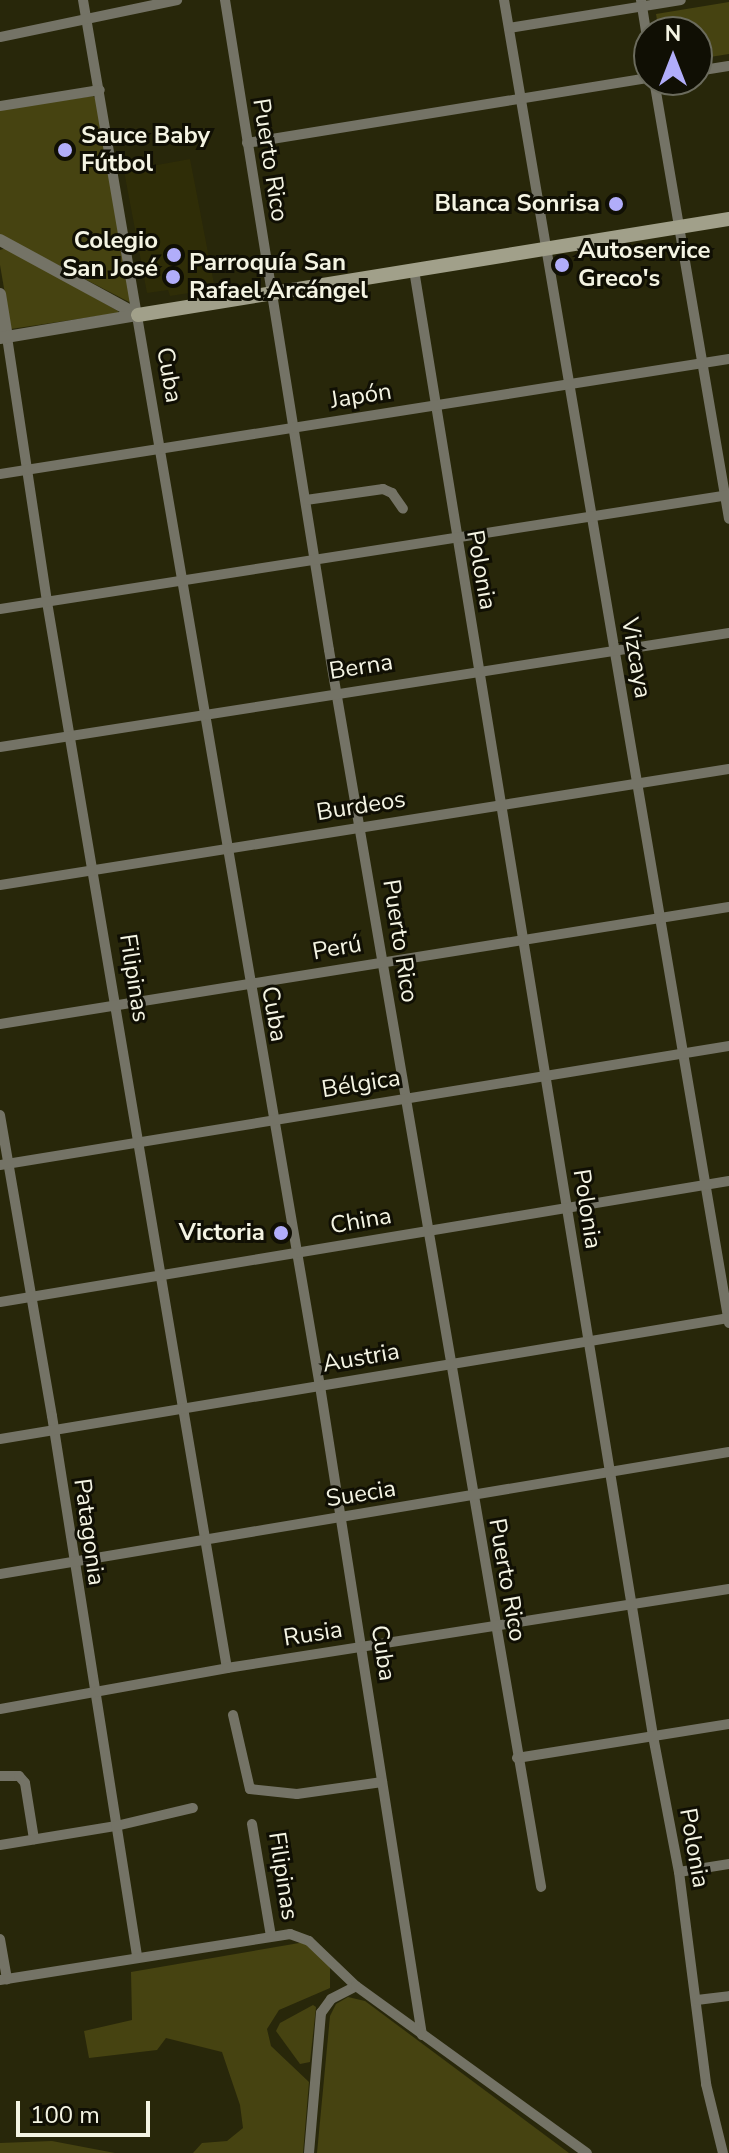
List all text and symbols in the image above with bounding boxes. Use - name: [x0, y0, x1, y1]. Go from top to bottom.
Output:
- north arrow: [633, 16, 713, 96]
- text: N: [665, 19, 681, 49]
- street label: Puerto Rico: [246, 96, 294, 224]
- place label: Sauce Baby Fútbol: [81, 122, 210, 178]
- marker: Sauce Baby Fútbol: [56, 141, 74, 159]
- place label: Blanca Sonrisa: [434, 190, 600, 218]
- marker: Blanca Sonrisa: [607, 195, 625, 213]
- place label: Colegio San José: [62, 227, 158, 283]
- place label: Autoservice Greco's: [578, 237, 710, 293]
- marker: Colegio San José: [165, 246, 183, 264]
- place label: Parroquía San Rafael Arcángel: [189, 249, 368, 305]
- marker: Autoservice Greco's: [553, 256, 571, 274]
- marker: Parroquía San Rafael Arcángel: [164, 268, 182, 286]
- street label: Cuba: [150, 345, 188, 405]
- street label: Japón: [328, 377, 394, 415]
- street label: Polonia: [460, 528, 502, 612]
- street label: Vizcaya: [615, 615, 657, 701]
- street label: Berna: [327, 648, 395, 686]
- street label: Burdeos: [314, 785, 408, 827]
- street label: Puerto Rico: [376, 877, 424, 1005]
- street label: Perú: [310, 930, 364, 966]
- street label: Filipinas: [113, 932, 155, 1024]
- street label: Cuba: [255, 984, 293, 1044]
- street label: Bélgica: [320, 1064, 402, 1104]
- street label: Polonia: [567, 1167, 607, 1251]
- street label: China: [328, 1201, 394, 1241]
- place label: Victoria: [179, 1219, 265, 1247]
- marker: Victoria: [272, 1224, 290, 1242]
- street label: Austria: [320, 1337, 402, 1379]
- street label: Suecia: [324, 1474, 398, 1514]
- street label: Patagonia: [67, 1477, 111, 1587]
- street label: Puerto Rico: [482, 1516, 532, 1644]
- street label: Rusia: [281, 1615, 345, 1653]
- street label: Cuba: [364, 1623, 402, 1683]
- street label: Polonia: [673, 1806, 715, 1890]
- street label: Filipinas: [262, 1830, 304, 1922]
- scale bar: [20, 2085, 154, 2135]
- text: 100 m: [30, 2099, 100, 2131]

